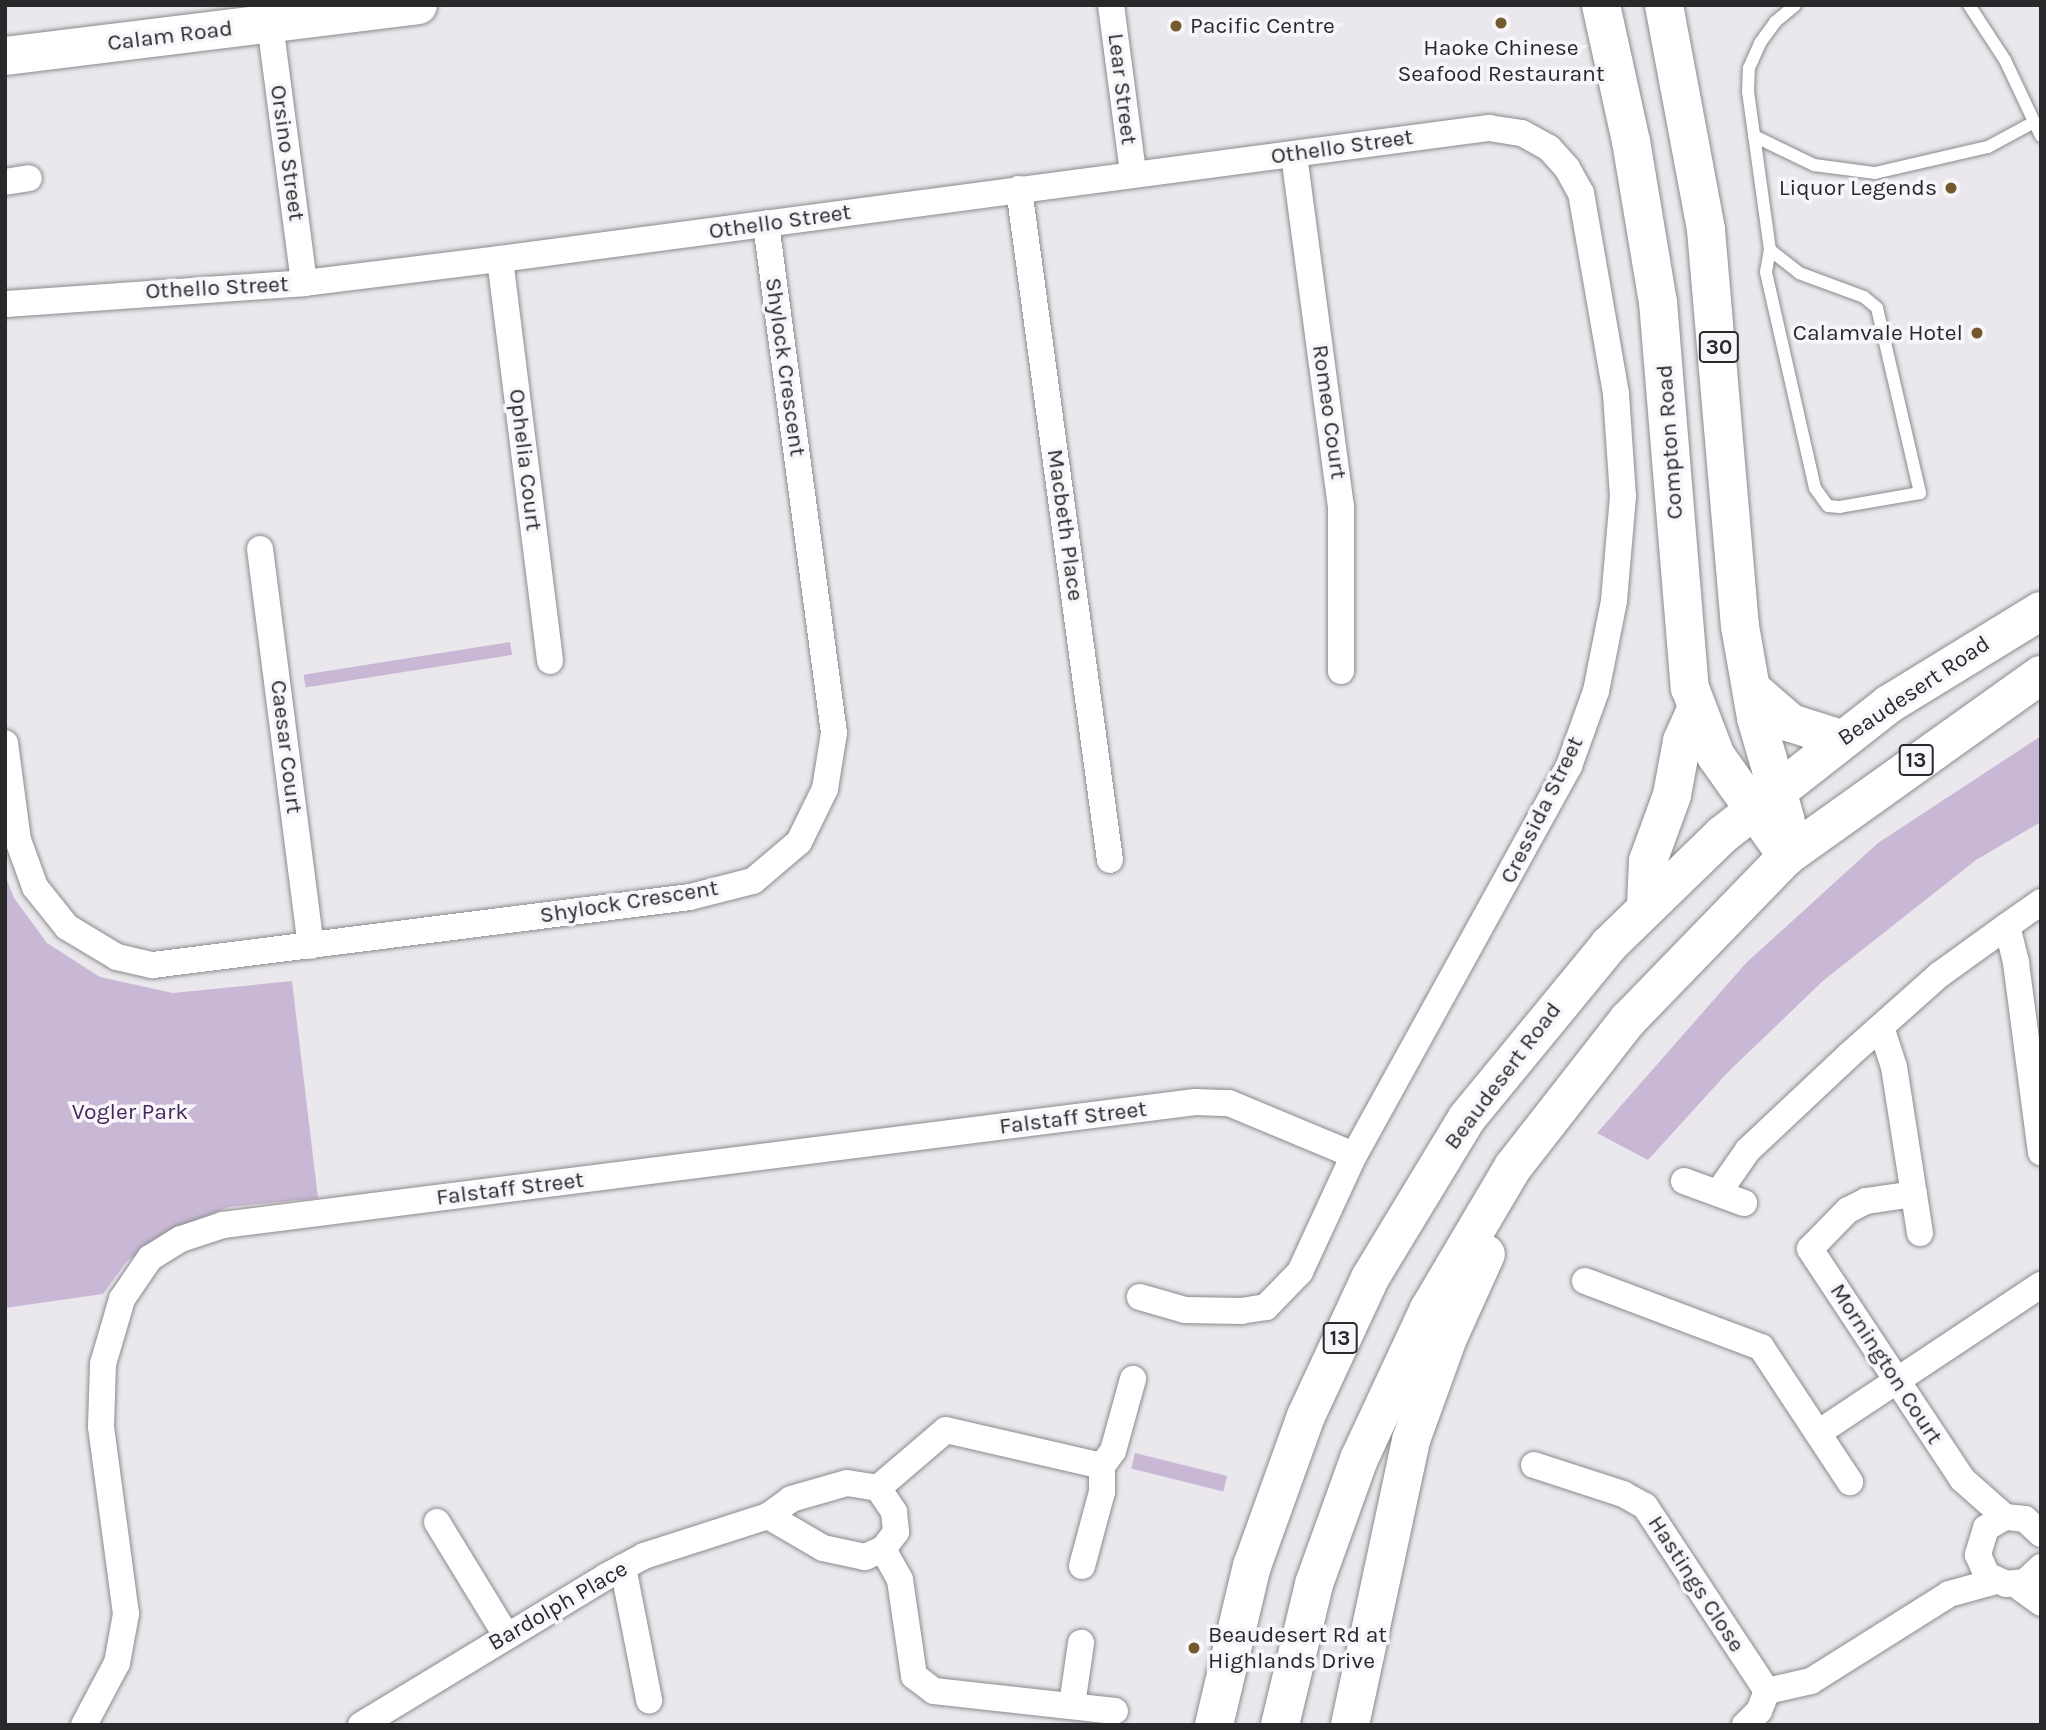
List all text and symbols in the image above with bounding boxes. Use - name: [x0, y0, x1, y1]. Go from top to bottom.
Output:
- place label: Pacific Centre: [1190, 12, 1335, 40]
- street label: Calam Road: [106, 15, 234, 57]
- marker: Haoke Chinese Seafood Restaurant: [1493, 15, 1509, 31]
- marker: Pacific Centre: [1168, 18, 1184, 34]
- street label: Lear Street: [1101, 32, 1143, 146]
- place label: Haoke Chinese Seafood Restaurant: [1397, 34, 1605, 88]
- street label: Orsino Street: [264, 83, 310, 223]
- street label: Othello Street: [1269, 123, 1415, 171]
- place label: Liquor Legends: [1779, 174, 1937, 202]
- marker: Liquor Legends: [1943, 180, 1959, 196]
- street label: Othello Street: [707, 198, 853, 246]
- street label: Othello Street: [145, 270, 289, 306]
- street label: Shylock Crescent: [759, 276, 811, 458]
- place label: Calamvale Hotel: [1793, 319, 1963, 347]
- marker: Calamvale Hotel: [1969, 325, 1985, 341]
- road number: 30: [1698, 330, 1740, 364]
- street label: Romeo Court: [1306, 343, 1352, 481]
- street label: Compton Road: [1651, 364, 1689, 520]
- street label: Ophelia Court: [503, 387, 547, 533]
- street label: Macbeth Place: [1041, 447, 1089, 603]
- street label: Beaudesert Road: [1833, 630, 1995, 752]
- street label: Caesar Court: [264, 678, 308, 816]
- street label: Cressida Street: [1494, 732, 1590, 888]
- road number: 13: [1898, 742, 1934, 778]
- street label: Shylock Crescent: [538, 874, 720, 930]
- street label: Beaudesert Road: [1439, 997, 1567, 1155]
- street label: Falstaff Street: [998, 1095, 1148, 1141]
- park label: Vogler Park: [72, 1098, 188, 1126]
- street label: Falstaff Street: [435, 1166, 585, 1212]
- street label: Mornington Court: [1824, 1278, 1948, 1450]
- road number: 13: [1322, 1320, 1358, 1356]
- street label: Hastings Close: [1642, 1511, 1750, 1657]
- street label: Bardolph Place: [483, 1555, 633, 1657]
- place label: Beaudesert Rd at Highlands Drive: [1208, 1621, 1387, 1675]
- marker: Beaudesert Rd at Highlands Drive: [1186, 1640, 1202, 1656]

